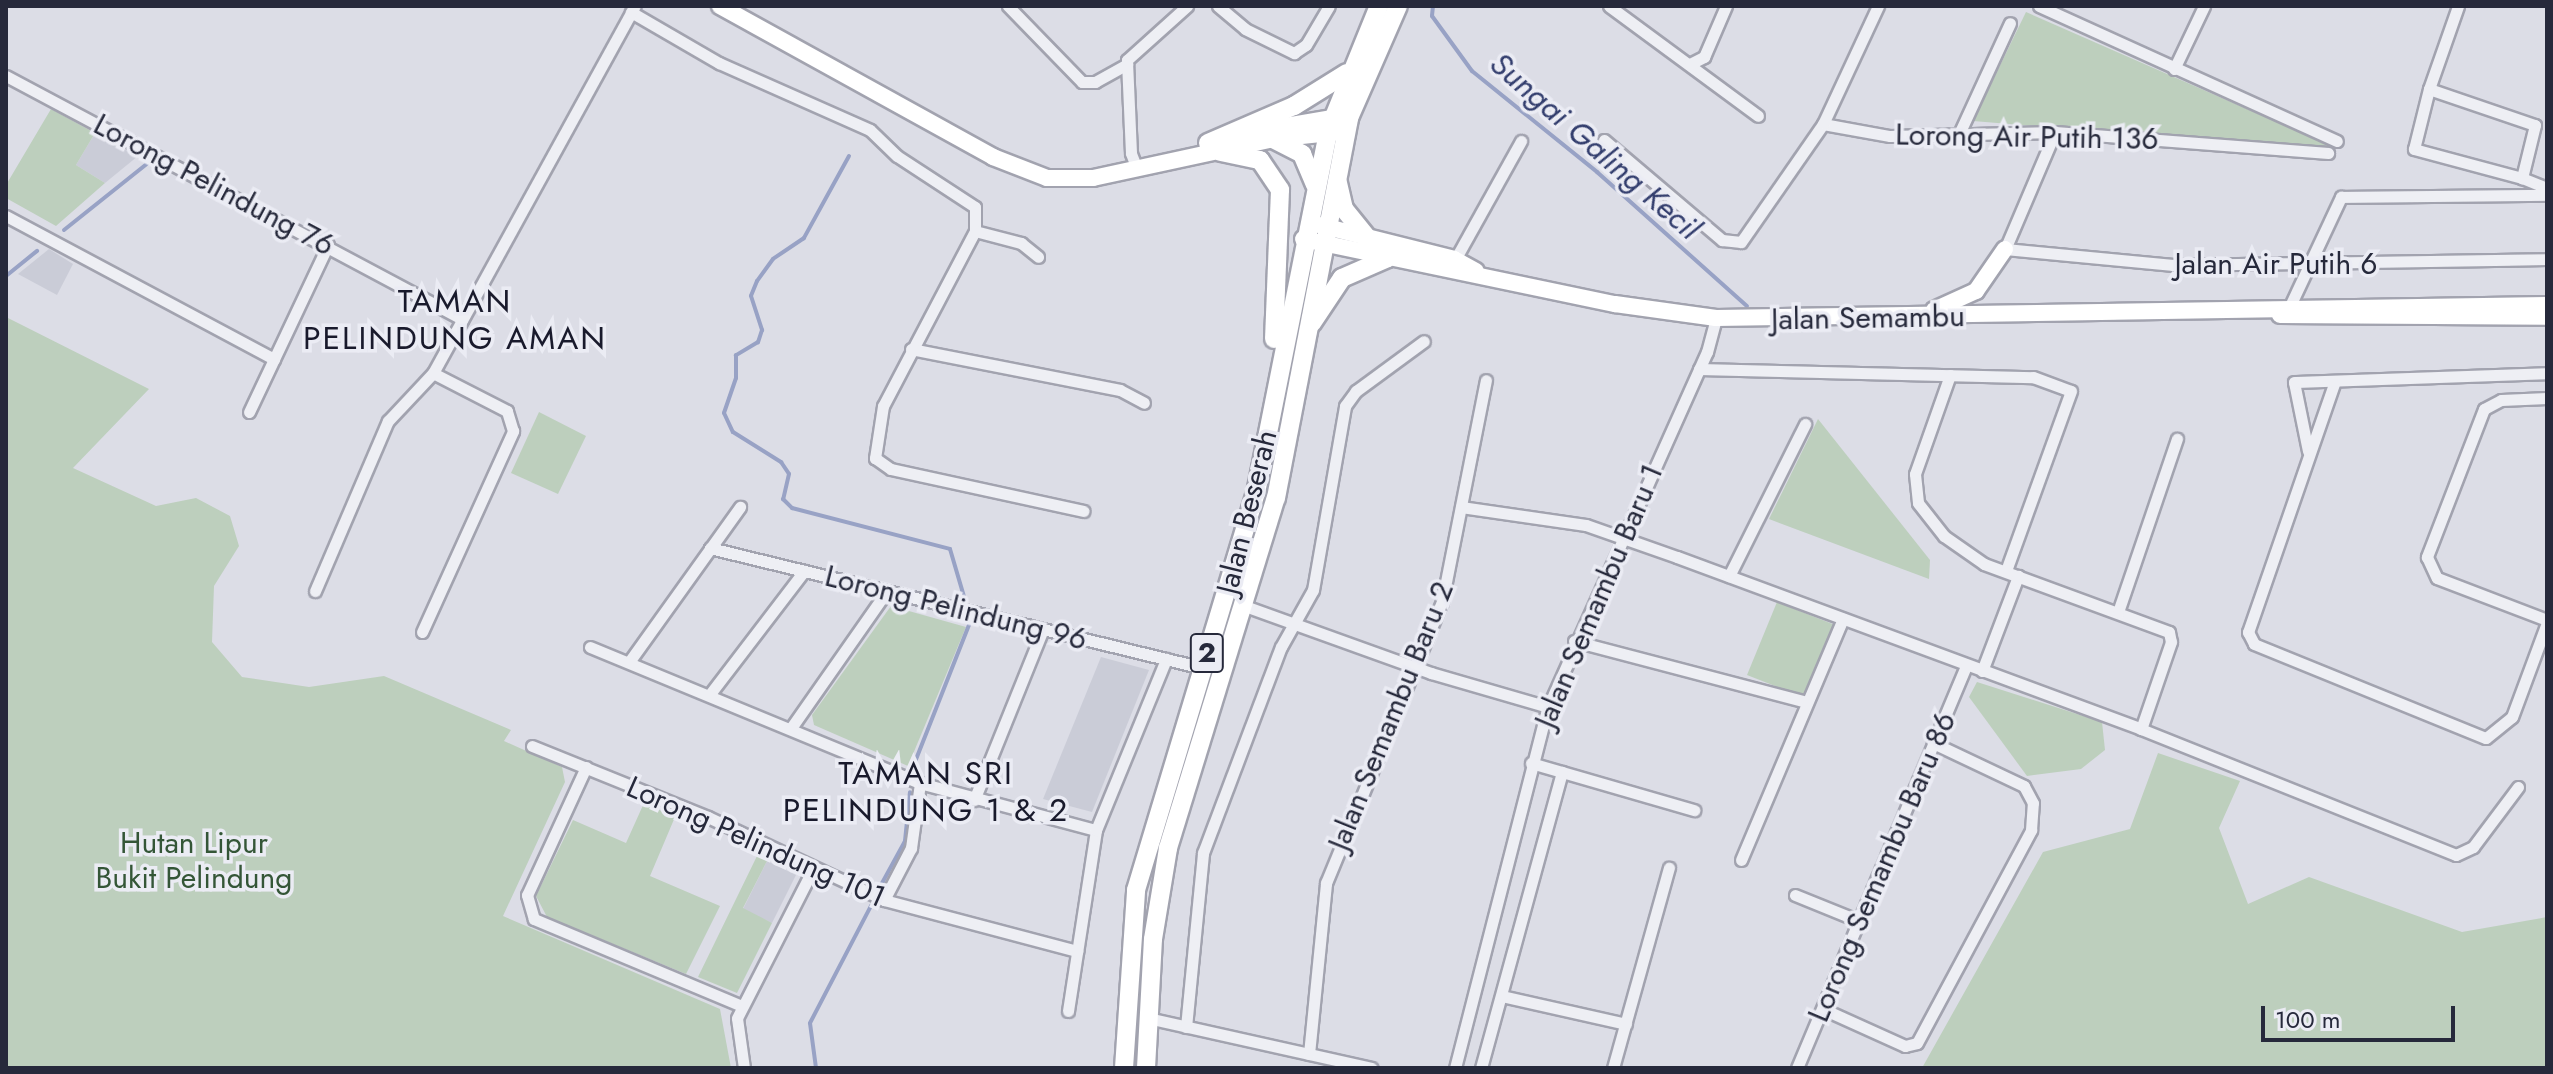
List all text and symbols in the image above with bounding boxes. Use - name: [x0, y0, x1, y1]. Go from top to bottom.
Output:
- water label: Sungai Galing Kecil: [1482, 44, 1708, 248]
- street label: Lorong Pelindung 76: [88, 106, 340, 264]
- street label: Lorong Air Putih 136: [1895, 117, 2159, 157]
- street label: Jalan Air Putih 6: [2174, 246, 2378, 282]
- district label: TAMAN PELINDUNG AMAN: [303, 283, 607, 358]
- street label: Jalan Semambu: [1771, 298, 1965, 338]
- street label: Jalan Beserah: [1209, 426, 1285, 598]
- street label: Jalan Semambu Baru 1: [1527, 459, 1671, 733]
- street label: Lorong Pelindung 96: [821, 558, 1091, 658]
- street label: Jalan Semambu Baru 2: [1321, 577, 1461, 855]
- road number: 2: [1189, 629, 1225, 677]
- street label: Lorong Semambu Baru 86: [1800, 707, 1964, 1027]
- district label: TAMAN SRI PELINDUNG 1 & 2: [783, 755, 1069, 830]
- street label: Lorong Pelindung 101: [621, 769, 891, 915]
- park label: Hutan Lipur Bukit Pelindung: [96, 825, 292, 896]
- scale bar: [2265, 990, 2459, 1040]
- text: 100 m: [2275, 1002, 2341, 1037]

